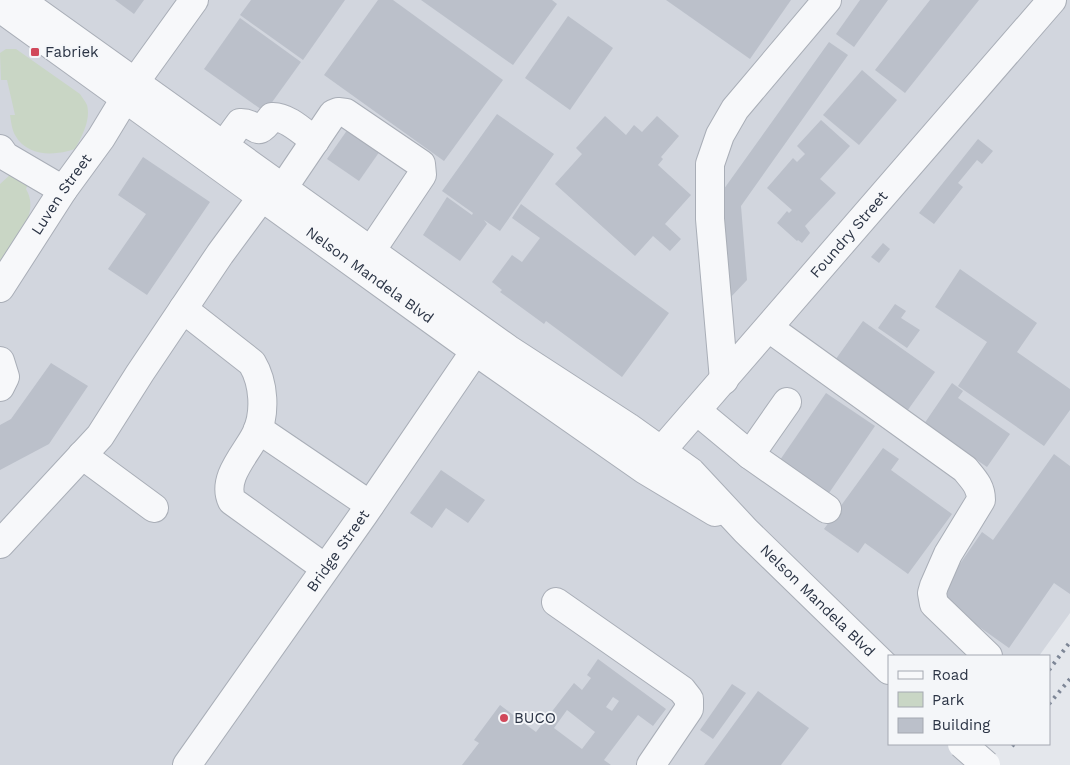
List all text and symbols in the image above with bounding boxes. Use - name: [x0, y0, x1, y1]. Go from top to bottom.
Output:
- place label: Fabriek: [45, 43, 99, 61]
- marker: Fabriek: [29, 46, 41, 58]
- street label: Luven Street: [28, 150, 96, 238]
- street label: Foundry Street: [806, 187, 892, 282]
- street label: Nelson Mandela Blvd: [302, 223, 437, 327]
- street label: Bridge Street: [303, 506, 373, 595]
- street label: Nelson Mandela Blvd: [756, 541, 879, 660]
- legend: [888, 655, 1050, 745]
- text: Road: [932, 666, 969, 684]
- text: Park: [932, 691, 965, 709]
- place label: BUCO: [514, 709, 556, 727]
- marker: BUCO: [498, 712, 510, 724]
- text: Building: [932, 716, 990, 734]

